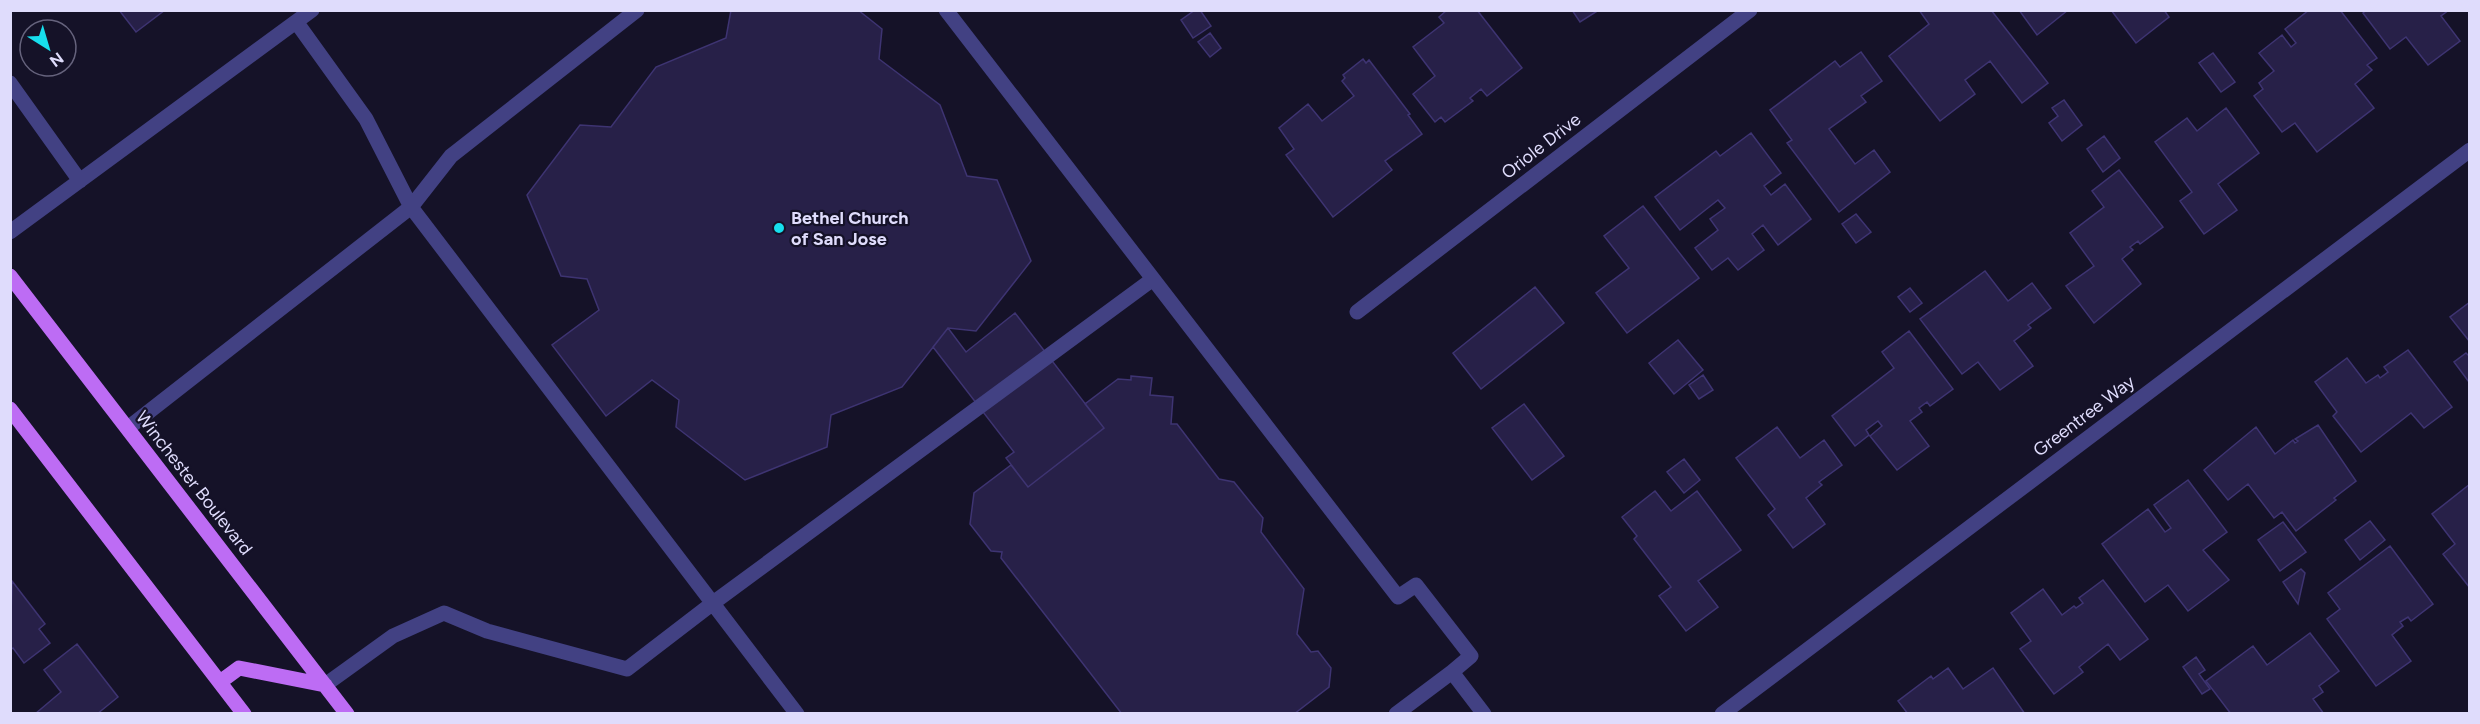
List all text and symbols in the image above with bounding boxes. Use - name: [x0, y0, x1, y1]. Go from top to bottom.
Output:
- north arrow: [18, 18, 78, 78]
- text: N: [46, 48, 67, 71]
- street label: Oriole Drive: [1497, 108, 1585, 184]
- place label: Bethel Church of San Jose: [791, 207, 909, 250]
- marker: Bethel Church of San Jose: [772, 221, 786, 235]
- street label: Greentree Way: [2029, 370, 2140, 461]
- street label: Winchester Boulevard: [131, 407, 257, 559]

